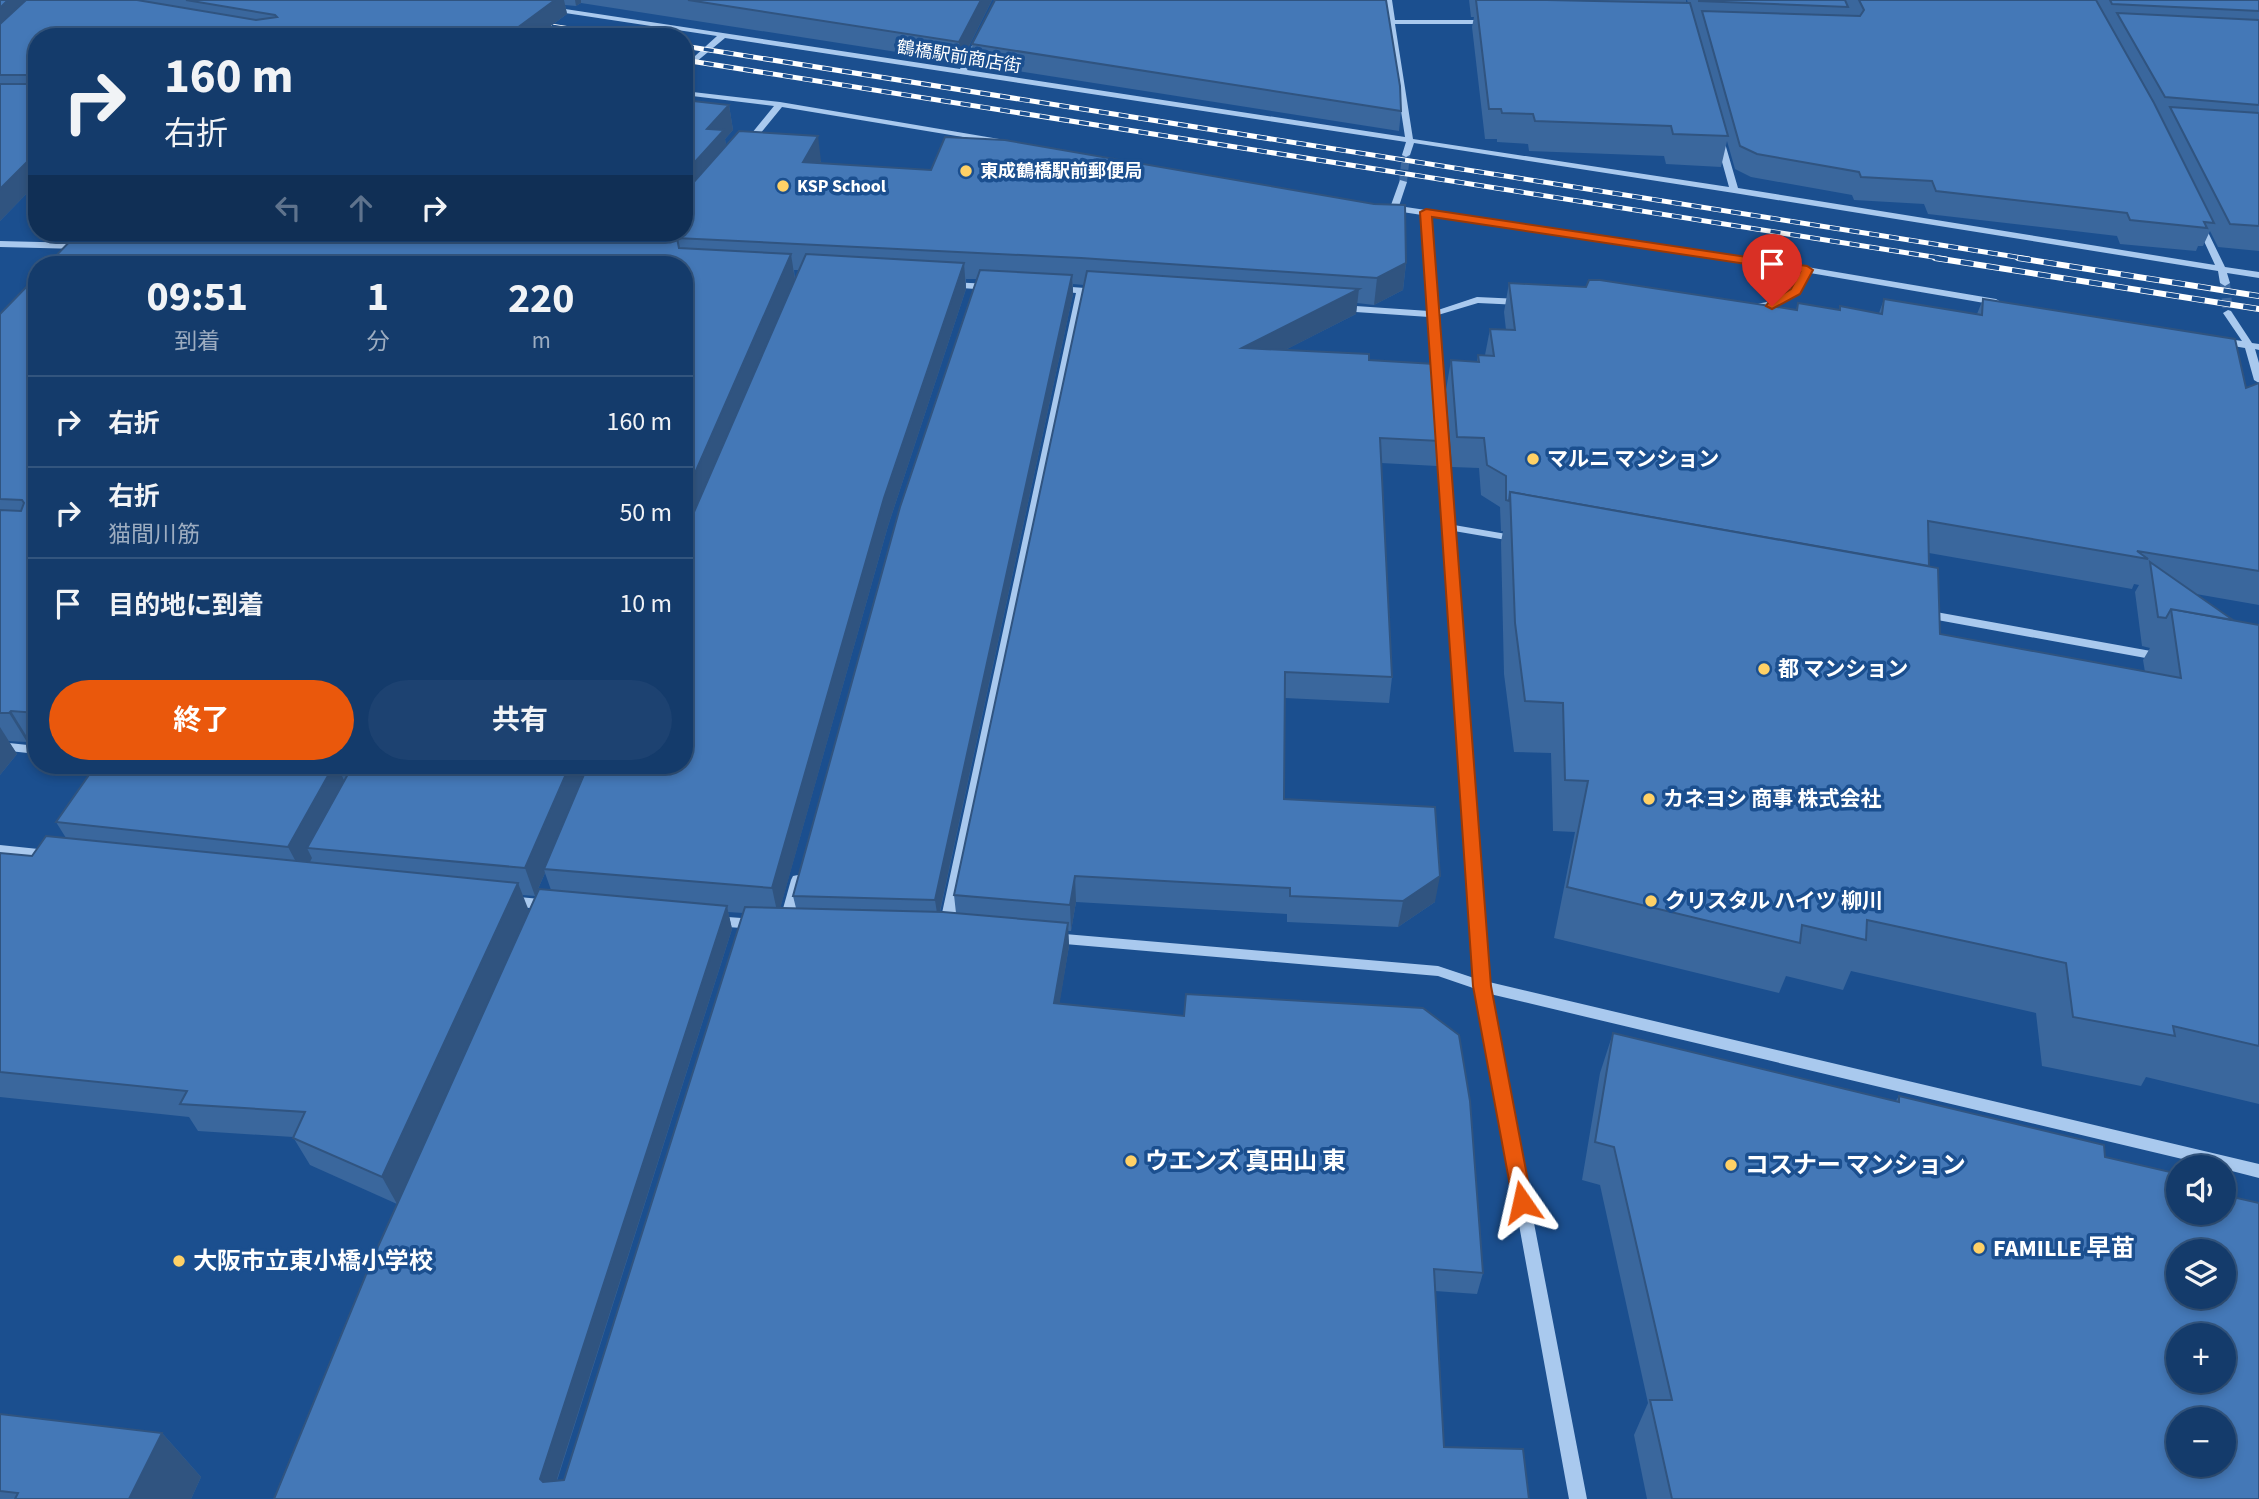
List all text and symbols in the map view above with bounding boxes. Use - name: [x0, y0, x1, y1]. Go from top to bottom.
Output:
- street label: 鶴橋駅前商店街: [895, 35, 1023, 79]
- text: 160 m: [164, 42, 293, 112]
- icon: right: [49, 56, 140, 147]
- text: 右折: [164, 111, 228, 157]
- place label: 東成鶴橋駅前郵便局: [980, 159, 1142, 184]
- marker: 東成鶴橋駅前郵便局: [958, 163, 974, 179]
- place label: KSP School: [797, 174, 886, 199]
- marker: KSP School: [775, 178, 791, 194]
- icon: left: [269, 189, 307, 227]
- icon: ahead: [342, 189, 380, 227]
- icon: right: [415, 189, 453, 227]
- pin: [1742, 234, 1802, 306]
- icon: arrive: [1753, 245, 1791, 283]
- text: 09:51: [147, 267, 248, 327]
- text: 1: [367, 267, 389, 327]
- text: 220: [508, 269, 574, 329]
- text: m: [532, 324, 551, 357]
- text: 到着: [174, 325, 220, 358]
- text: 分: [366, 325, 389, 358]
- icon: right: [49, 403, 87, 441]
- text: 160 m: [606, 403, 672, 440]
- text: 右折: [108, 405, 160, 442]
- place label: マルニ マンション: [1547, 444, 1719, 474]
- marker: マルニ マンション: [1525, 451, 1541, 467]
- text: 右折: [108, 478, 160, 515]
- icon: right: [49, 494, 87, 532]
- text: 50 m: [619, 494, 672, 531]
- text: 猫間川筋: [108, 518, 200, 551]
- icon: arrive: [49, 585, 87, 623]
- text: 10 m: [619, 585, 672, 622]
- text: 目的地に到着: [108, 587, 264, 624]
- place label: 都 マンション: [1778, 654, 1908, 684]
- marker: 都 マンション: [1756, 661, 1772, 677]
- button: 終了: [49, 680, 354, 760]
- button: 共有: [368, 680, 672, 760]
- place label: カネヨシ 商事 株式会社: [1663, 784, 1881, 814]
- marker: カネヨシ 商事 株式会社: [1641, 791, 1657, 807]
- place label: クリスタル ハイツ 柳川: [1665, 886, 1883, 916]
- marker: クリスタル ハイツ 柳川: [1643, 893, 1659, 909]
- place label: ウエンズ 真田山 東: [1145, 1144, 1346, 1179]
- place label: コスナー マンション: [1745, 1148, 1966, 1183]
- marker: ウエンズ 真田山 東: [1123, 1153, 1139, 1169]
- map controls: [2166, 1155, 2236, 1477]
- button: sound: [2166, 1155, 2236, 1225]
- marker: コスナー マンション: [1723, 1157, 1739, 1173]
- position arrow: [1485, 1165, 1559, 1239]
- place label: FAMILLE 早苗: [1993, 1231, 2135, 1266]
- button: layers: [2166, 1239, 2236, 1309]
- marker: FAMILLE 早苗: [1971, 1240, 1987, 1256]
- place label: 大阪市立東小橋小学校: [193, 1244, 433, 1279]
- marker: 大阪市立東小橋小学校: [171, 1253, 187, 1269]
- button: +: [2166, 1323, 2236, 1393]
- button: −: [2166, 1407, 2236, 1477]

